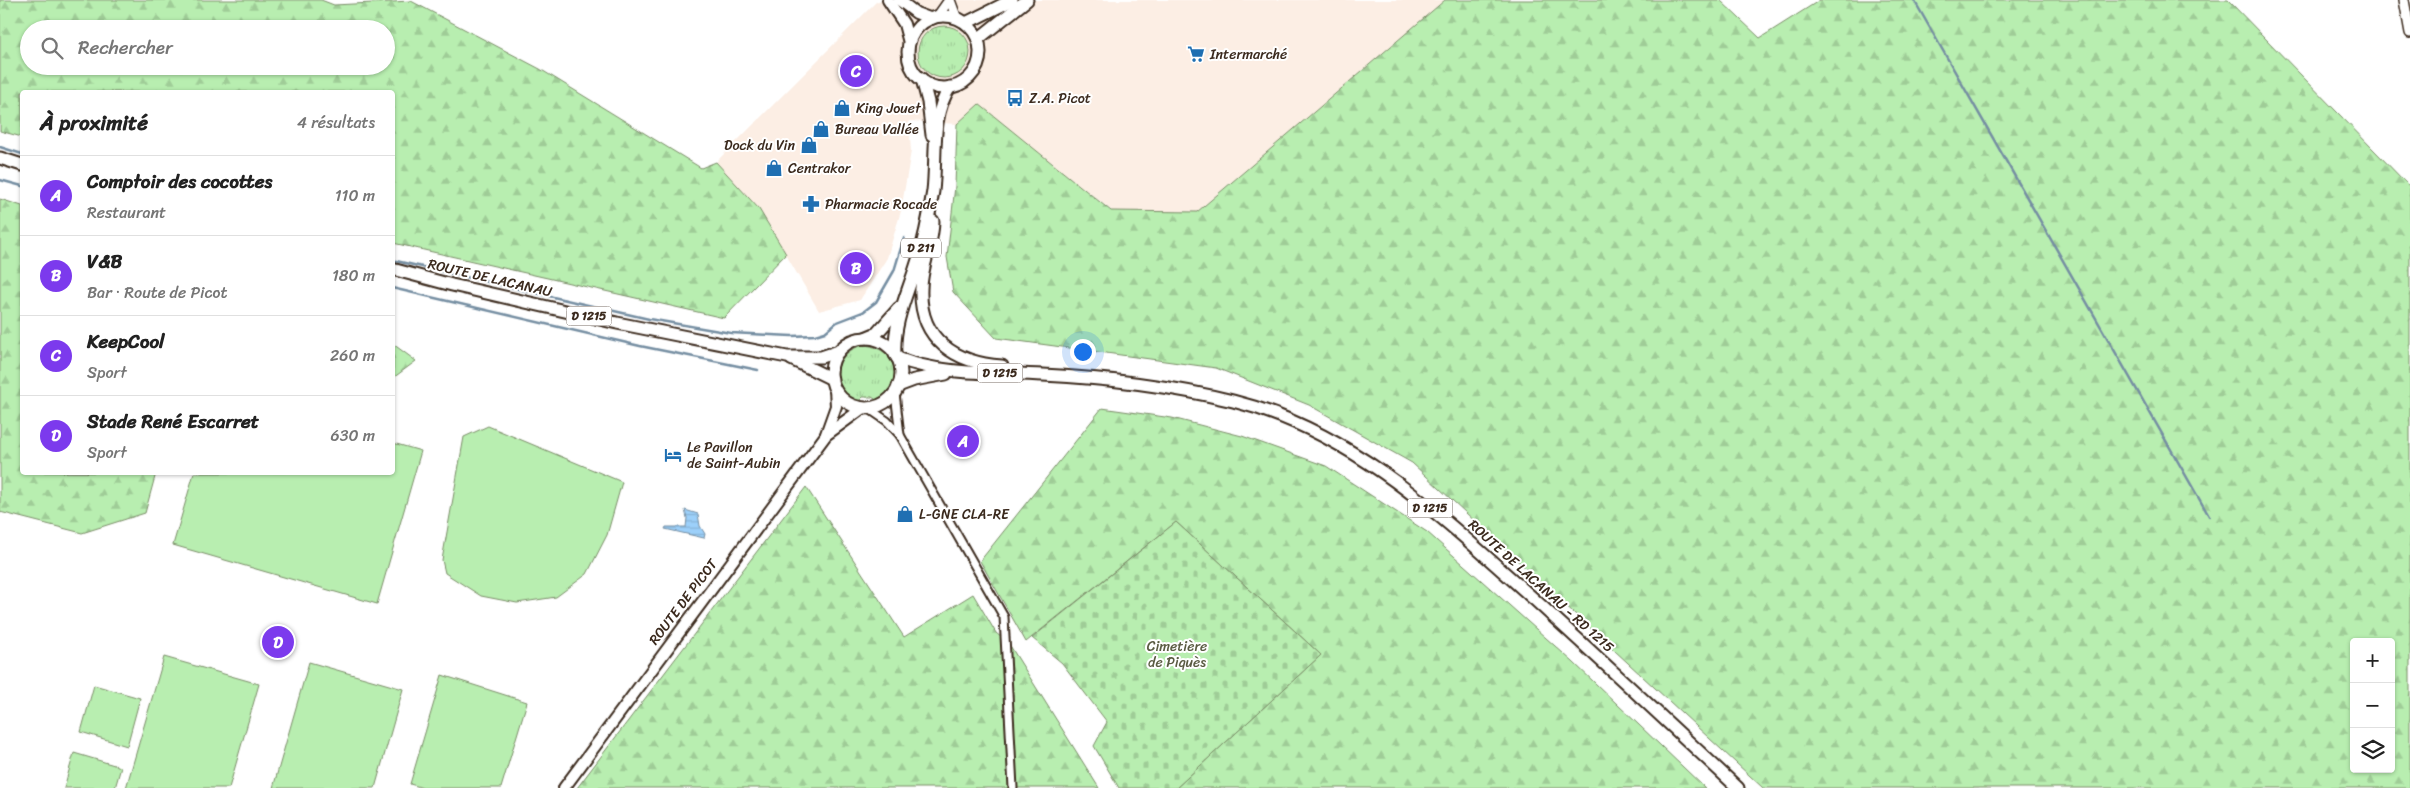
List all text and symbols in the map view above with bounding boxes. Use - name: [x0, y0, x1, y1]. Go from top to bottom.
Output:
- search box: [20, 20, 395, 75]
- text: Rechercher: [78, 31, 173, 64]
- icon: search: [38, 34, 66, 62]
- place label: Intermarché: [1209, 42, 1287, 67]
- supermarket icon: Intermarché: [1186, 44, 1206, 64]
- pin: C: [840, 52, 872, 90]
- place label: Z.A. Picot: [1029, 86, 1091, 111]
- bus stop icon: Z.A. Picot: [1005, 88, 1025, 108]
- place label: King Jouet: [856, 96, 922, 121]
- shop icon: King Jouet: [832, 98, 852, 118]
- text: À proximité: [40, 104, 148, 142]
- text: 4 résultats: [297, 108, 375, 137]
- place label: Bureau Vallée: [835, 117, 919, 142]
- shop icon: Bureau Vallée: [811, 119, 831, 139]
- place label: Dock du Vin: [724, 133, 795, 158]
- shop icon: Dock du Vin: [799, 135, 819, 155]
- place label: Centrakor: [788, 156, 852, 181]
- shop icon: Centrakor: [764, 158, 784, 178]
- text: Comptoir des cocottes: [87, 165, 272, 198]
- text: A: [51, 181, 61, 210]
- text: 110 m: [335, 181, 375, 210]
- place label: Pharmacie Rocade: [825, 192, 937, 217]
- pharmacy icon: Pharmacie Rocade: [801, 194, 821, 214]
- text: Restaurant: [87, 198, 166, 227]
- road number: D 211: [901, 238, 941, 258]
- text: V&B: [87, 245, 123, 278]
- pin: B: [840, 249, 872, 287]
- street label: ROUTE DE LACANAU: [425, 252, 555, 304]
- text: B: [51, 261, 61, 290]
- text: 180 m: [332, 261, 375, 290]
- text: Bar · Route de Picot: [87, 278, 227, 307]
- road number: D 1215: [566, 306, 612, 326]
- text: KeepCool: [87, 325, 164, 358]
- your location: [1070, 339, 1096, 365]
- text: C: [51, 341, 61, 370]
- text: 260 m: [330, 341, 375, 370]
- text: Sport: [87, 358, 127, 387]
- road number: D 1215: [978, 363, 1022, 382]
- text: Stade René Escarret: [87, 405, 259, 438]
- text: D: [51, 421, 61, 450]
- text: 630 m: [331, 421, 375, 450]
- pin: A: [947, 422, 979, 460]
- place label: Le Pavillon de Saint-Aubin: [687, 435, 781, 476]
- text: Sport: [87, 438, 127, 467]
- hotel icon: Le Pavillon de Saint-Aubin: [663, 445, 683, 465]
- road number: D 1215: [1408, 498, 1452, 518]
- place label: L-GNE CLA-RE: [919, 502, 1010, 527]
- shop icon: L-GNE CLA-RE: [895, 504, 915, 524]
- street label: ROUTE DE LACANAU - RD 1215: [1462, 513, 1620, 659]
- street label: ROUTE DE PICOT: [642, 553, 725, 651]
- pin: D: [262, 623, 294, 661]
- park label: Cimetière de Piquès: [1147, 634, 1207, 675]
- map controls: [2350, 638, 2395, 773]
- button: +: [2350, 638, 2395, 683]
- button: −: [2350, 683, 2395, 728]
- button: layers: [2350, 728, 2395, 773]

